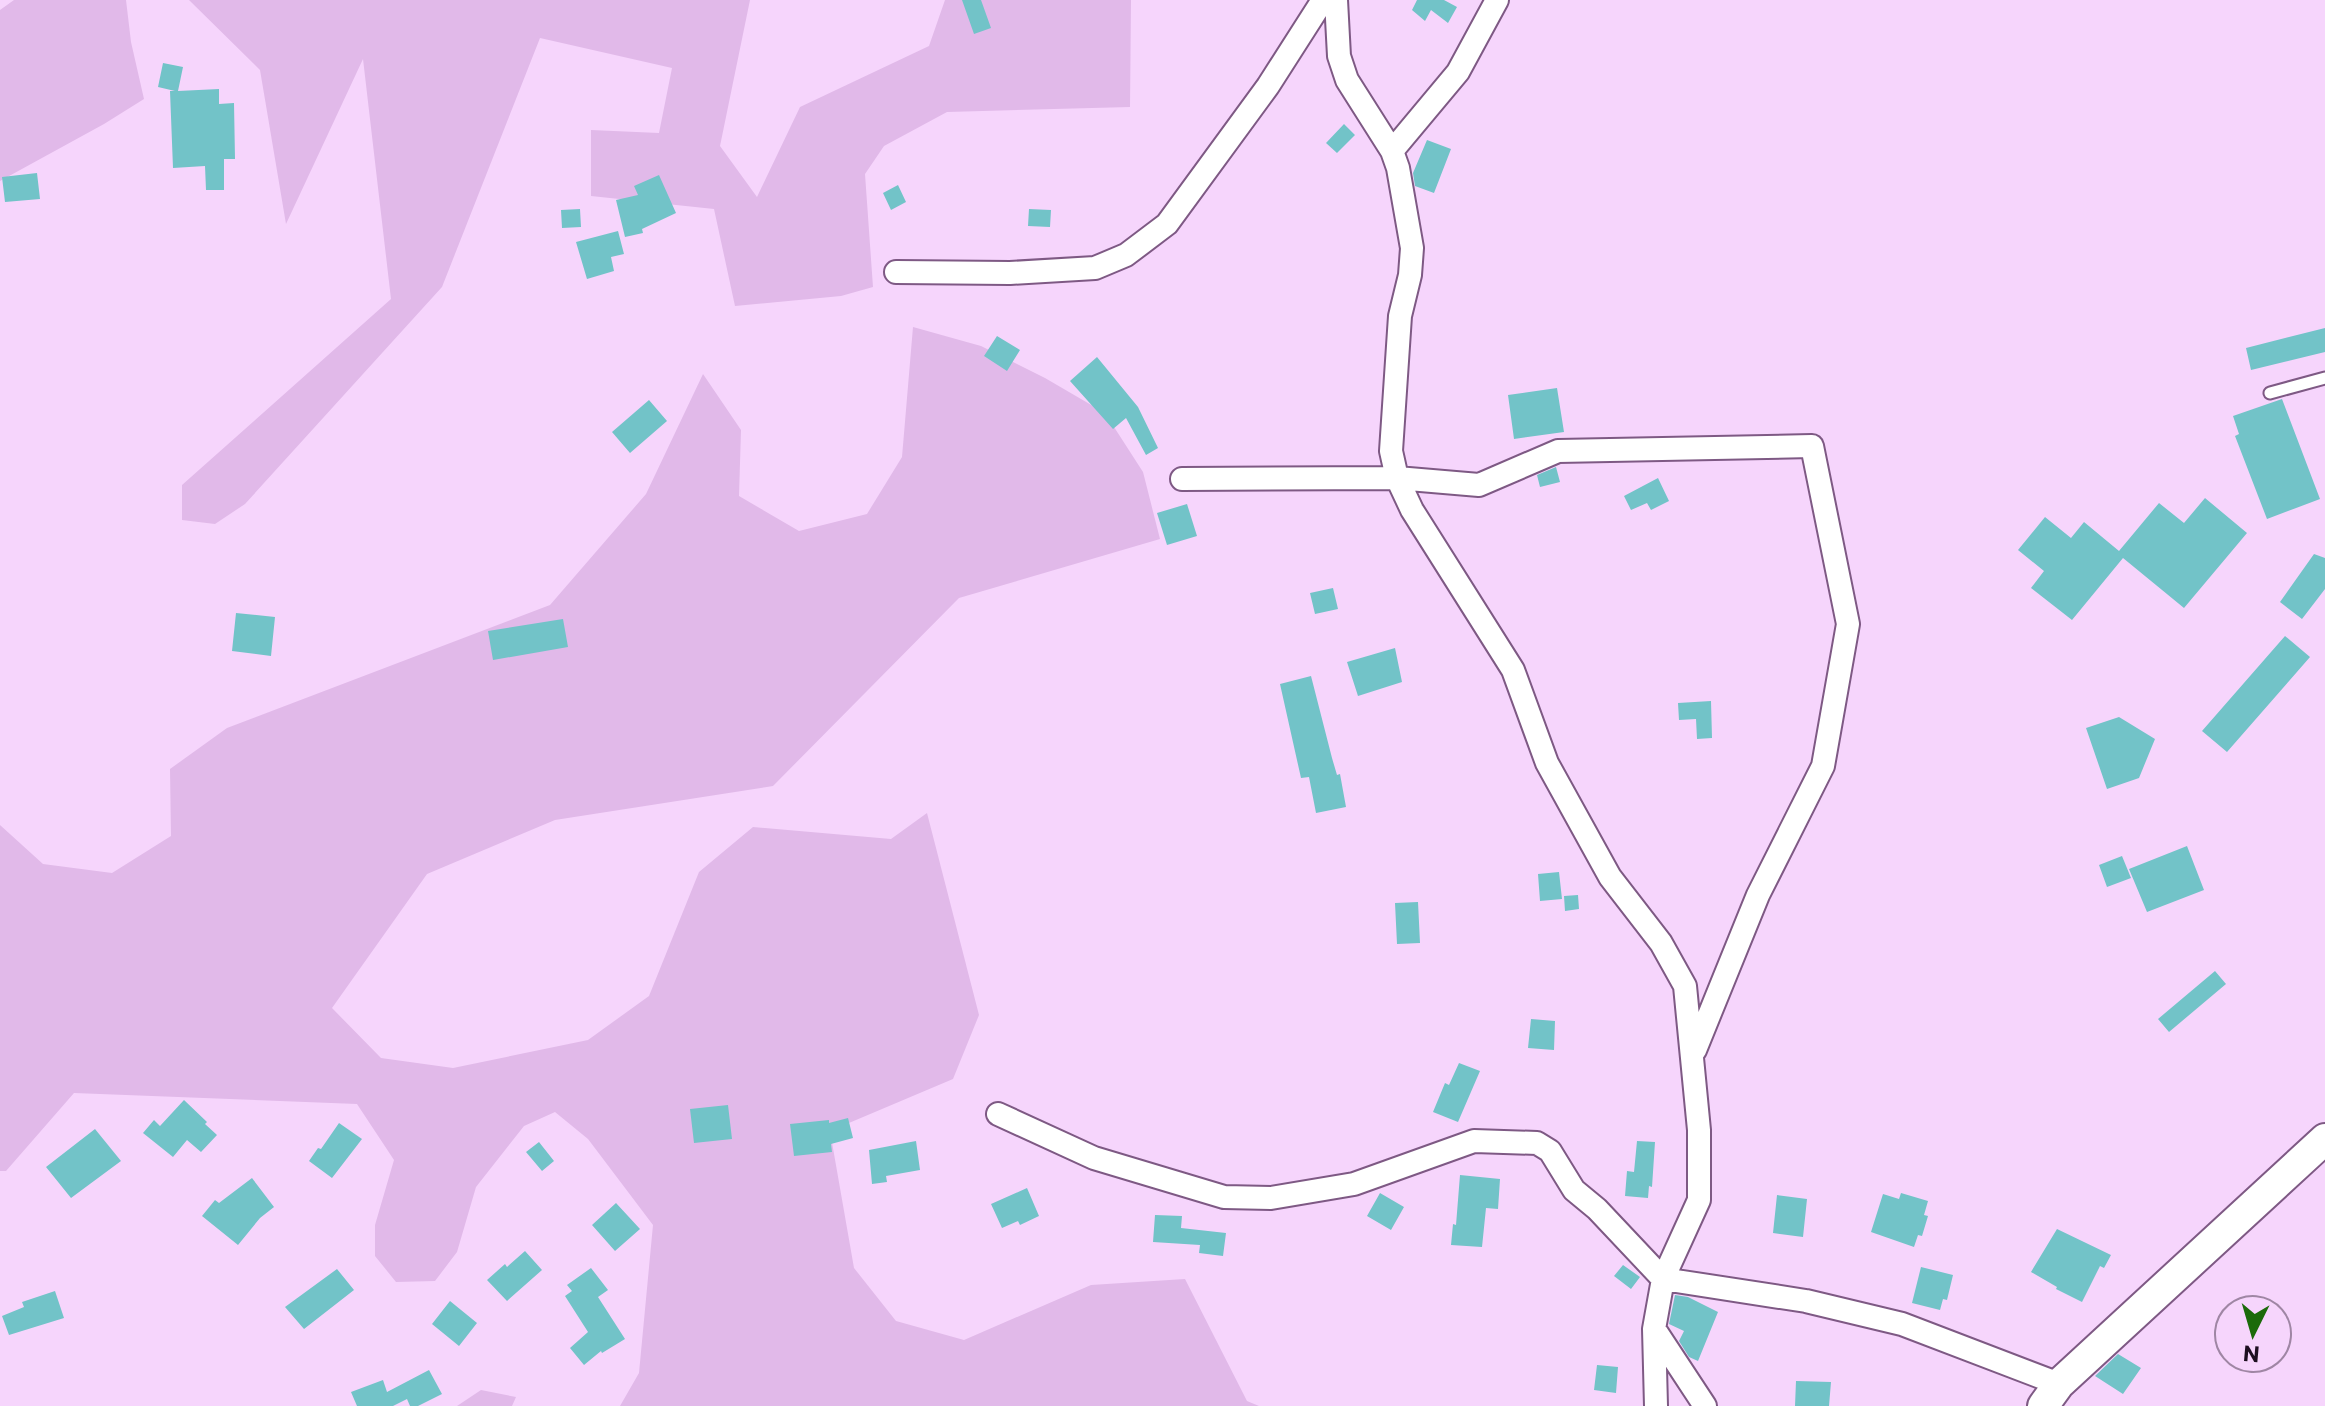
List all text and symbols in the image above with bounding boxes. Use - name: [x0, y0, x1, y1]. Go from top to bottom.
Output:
- north arrow: [2213, 1294, 2293, 1374]
- text: N: [2242, 1340, 2261, 1369]

